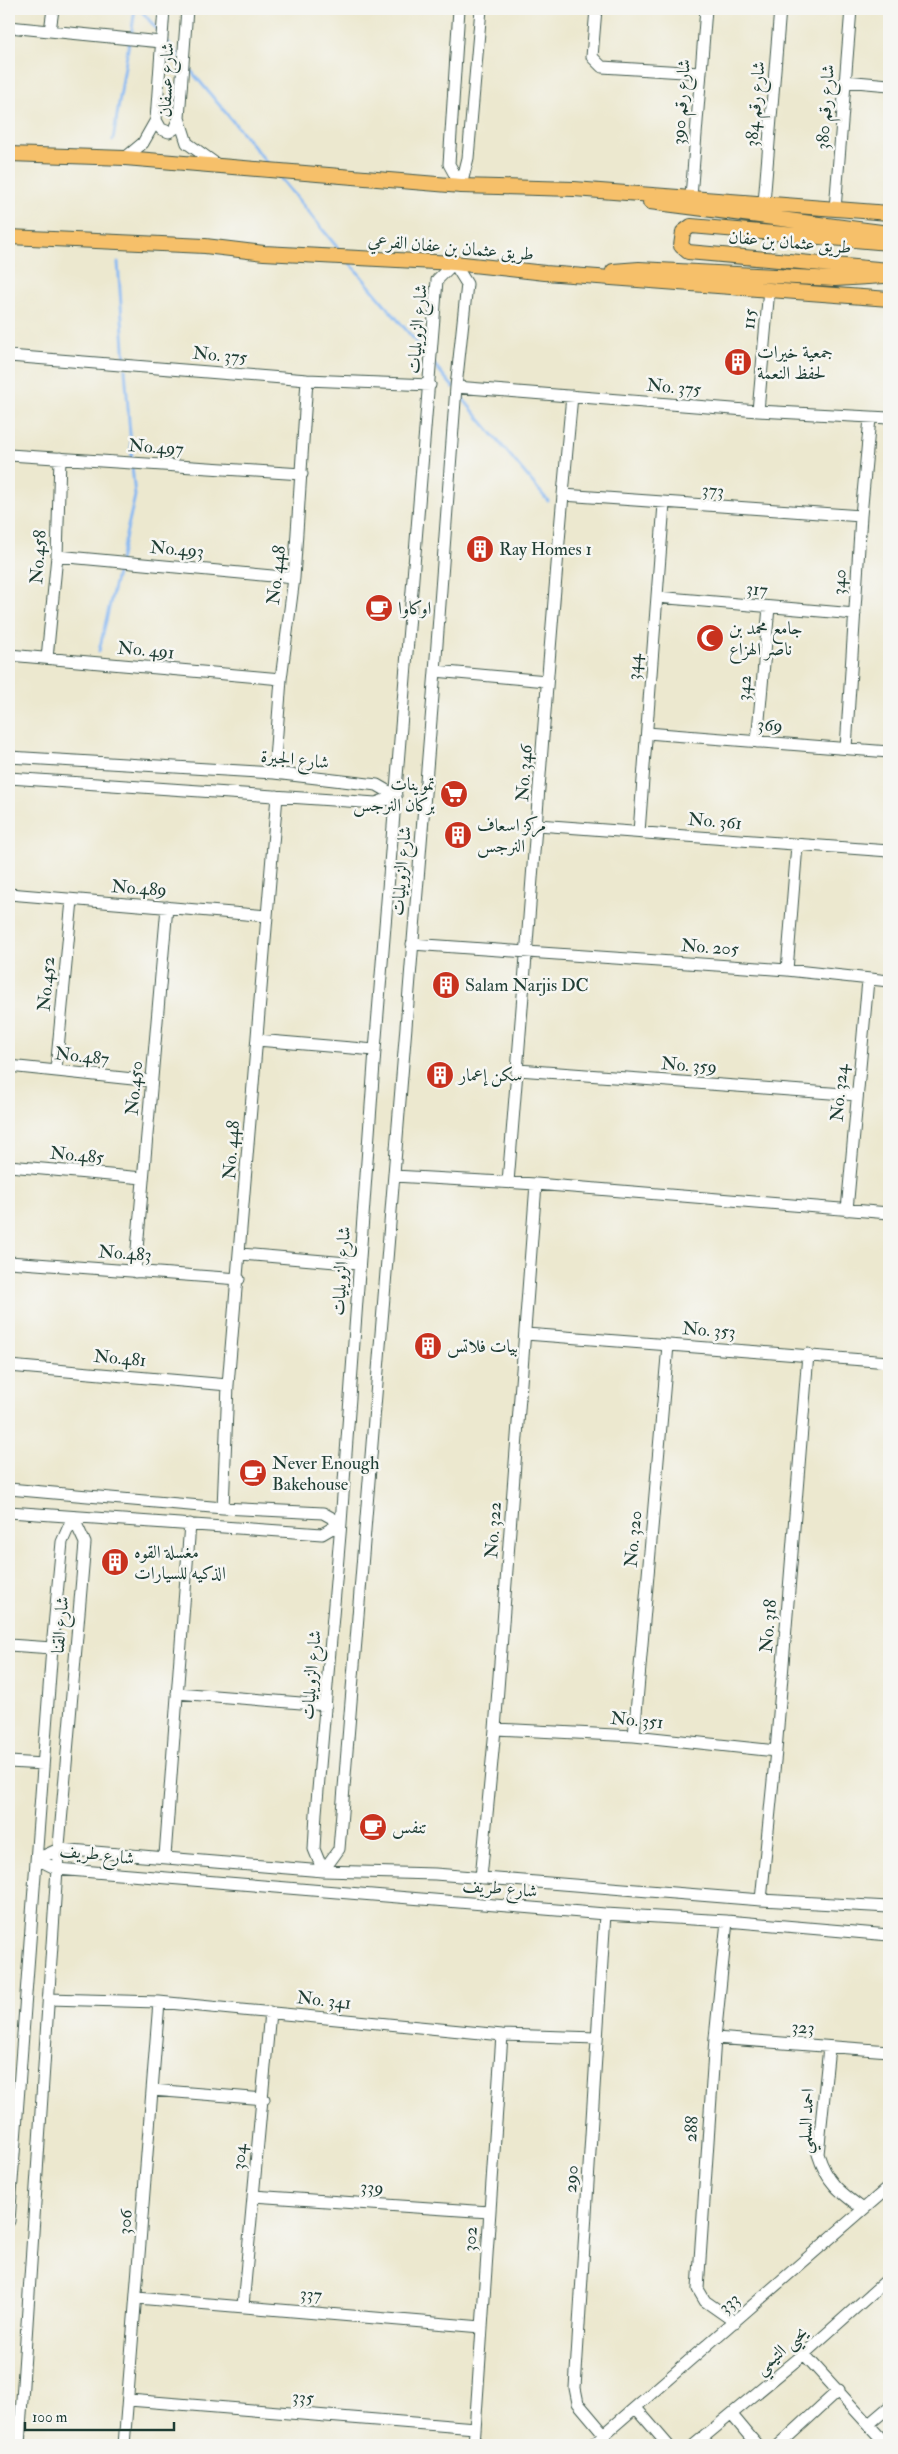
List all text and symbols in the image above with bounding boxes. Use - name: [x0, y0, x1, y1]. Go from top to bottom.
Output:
- street label: شارع عسفان: [154, 42, 182, 118]
- street label: شارع رقم 390: [667, 58, 701, 146]
- street label: شارع رقم 384: [740, 60, 776, 148]
- street label: شارع رقم 380: [811, 64, 845, 151]
- street label: طريق عثمان بن عفان: [728, 226, 852, 259]
- street label: طريق عثمان بن عفان الفرعي: [367, 229, 535, 269]
- street label: شارع الزويليات: [402, 283, 436, 375]
- street label: 115: [737, 308, 762, 330]
- place label: جمعية خيرات لحفظ النعمة: [757, 341, 833, 385]
- street label: No. 375: [192, 342, 248, 369]
- building icon: جمعية خيرات لحفظ النعمة: [723, 347, 753, 377]
- street label: No. 375: [646, 374, 702, 401]
- street label: No.497: [128, 434, 184, 461]
- street label: 373: [701, 478, 725, 503]
- street label: No.458: [25, 529, 52, 585]
- building icon: Ray Homes 1: [465, 534, 495, 564]
- street label: No.493: [149, 536, 205, 563]
- place label: Ray Homes 1: [499, 538, 592, 561]
- street label: No. 448: [262, 544, 291, 606]
- street label: 340: [827, 569, 852, 596]
- street label: 317: [745, 577, 769, 602]
- cafe icon: اوكاوا: [364, 593, 394, 623]
- place label: اوكاوا: [398, 597, 432, 620]
- place label: جامع محمد بن ناصر الهزاع: [729, 617, 803, 664]
- mosque icon: جامع محمد بن ناصر الهزاع: [695, 623, 725, 653]
- street label: No. 491: [117, 637, 175, 664]
- street label: 344: [622, 652, 647, 681]
- street label: 342: [732, 674, 757, 702]
- street label: 369: [757, 713, 783, 738]
- street label: No. 346: [511, 743, 538, 802]
- street label: شارع الجيرة: [259, 744, 330, 777]
- place label: تموينات بركان النرجس: [353, 773, 435, 817]
- supermarket icon: تموينات بركان النرجس: [439, 779, 469, 809]
- street label: No. 361: [687, 808, 743, 835]
- place label: مركز اسعاف النرجس: [477, 814, 546, 858]
- building icon: مركز اسعاف النرجس: [443, 820, 473, 850]
- street label: شارع الزويليات: [386, 825, 420, 917]
- street label: No.489: [110, 875, 167, 902]
- street label: No. 205: [680, 934, 740, 961]
- street label: No.452: [33, 956, 60, 1012]
- building icon: Salam Narjis DC: [431, 970, 461, 1000]
- place label: Salam Narjis DC: [465, 974, 589, 997]
- street label: No.487: [54, 1042, 110, 1071]
- street label: No. 359: [660, 1052, 718, 1079]
- street label: No.450: [121, 1060, 148, 1116]
- building icon: سكن إعمار: [425, 1060, 455, 1090]
- street label: No. 324: [826, 1062, 854, 1123]
- place label: سكن إعمار: [457, 1064, 523, 1087]
- street label: No. 448: [218, 1120, 245, 1181]
- street label: No.485: [49, 1142, 105, 1169]
- street label: شارع الزويليات: [327, 1226, 359, 1317]
- street label: No.483: [98, 1240, 152, 1267]
- street label: No. 353: [682, 1317, 736, 1344]
- building icon: بيات فلاتس: [413, 1331, 443, 1361]
- place label: بيات فلاتس: [447, 1335, 518, 1358]
- street label: No.481: [93, 1345, 147, 1372]
- place label: Never Enough Bakehouse: [272, 1452, 380, 1496]
- cafe icon: Never Enough Bakehouse: [238, 1458, 268, 1488]
- street label: No. 322: [480, 1501, 507, 1559]
- street label: No. 320: [620, 1510, 647, 1568]
- place label: مغسلة القوه الذكيه للسيارات: [134, 1541, 226, 1585]
- building icon: مغسلة القوه الذكيه للسيارات: [100, 1547, 130, 1577]
- street label: شارع القنا: [47, 1595, 77, 1655]
- street label: No. 318: [755, 1598, 782, 1654]
- street label: شارع الزويليات: [296, 1629, 330, 1721]
- street label: No. 351: [610, 1707, 664, 1734]
- cafe icon: تنفس: [358, 1812, 388, 1842]
- place label: تنفس: [392, 1816, 427, 1839]
- street label: شارع طريف: [58, 1839, 136, 1873]
- street label: شارع طريف: [461, 1874, 538, 1906]
- street label: No. 341: [296, 1986, 352, 2015]
- street label: 323: [791, 2015, 815, 2040]
- street label: احمد السلمي: [793, 2088, 825, 2155]
- street label: 288: [679, 2115, 704, 2143]
- street label: 304: [227, 2142, 252, 2171]
- street label: 290: [559, 2164, 584, 2194]
- street label: 339: [360, 2175, 384, 2200]
- street label: 306: [113, 2208, 138, 2235]
- street label: 302: [458, 2226, 483, 2252]
- street label: 337: [299, 2282, 323, 2307]
- street label: 333: [714, 2288, 745, 2319]
- street label: يحيى التيمي: [750, 2321, 816, 2384]
- street label: 335: [291, 2385, 315, 2410]
- scale bar: [25, 2399, 174, 2431]
- text: 100 m: [32, 2408, 68, 2427]

